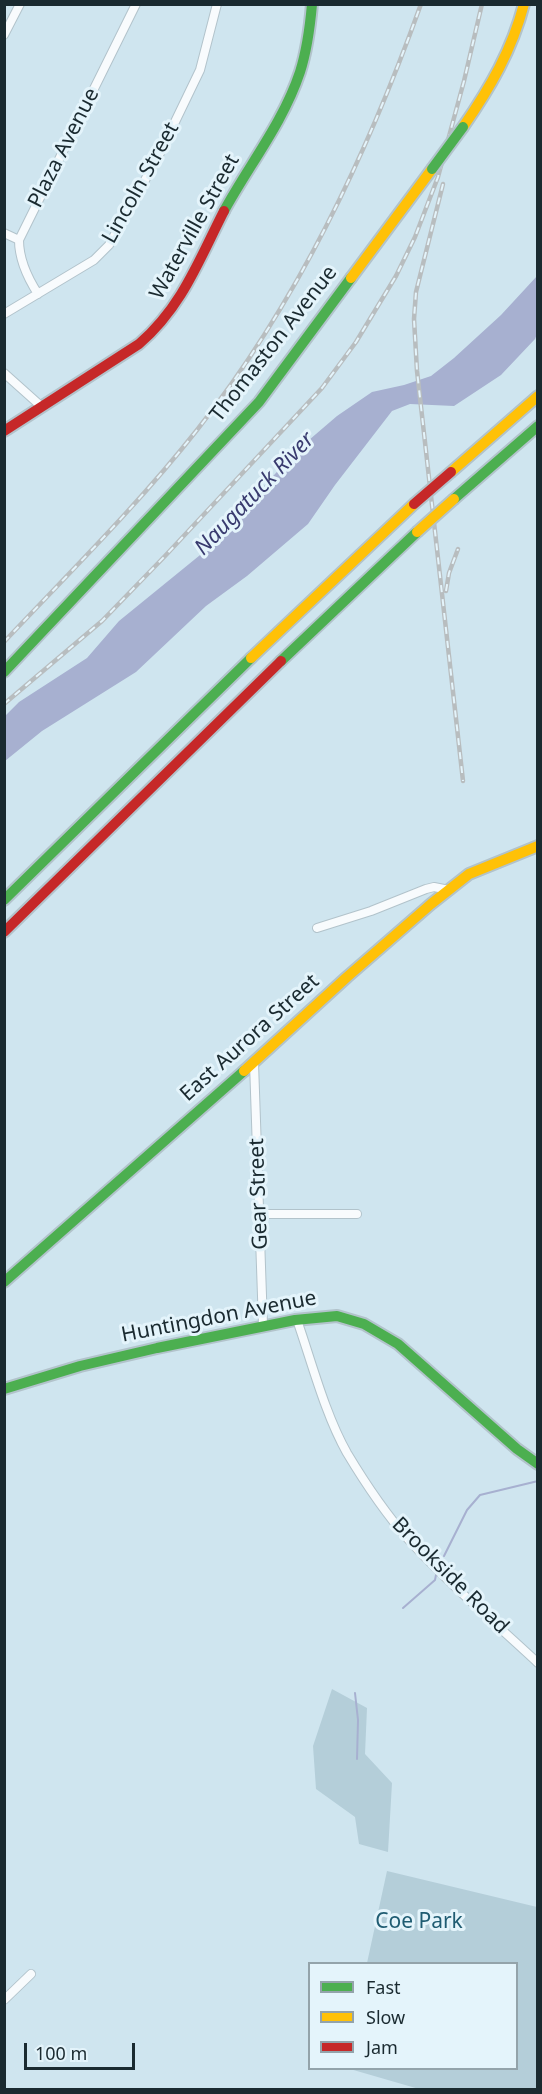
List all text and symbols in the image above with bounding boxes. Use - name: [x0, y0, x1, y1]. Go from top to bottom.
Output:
- street label: Plaza Avenue: [23, 84, 105, 212]
- street label: Lincoln Street: [97, 118, 185, 248]
- street label: Waterville Street: [145, 150, 245, 304]
- street label: Thomaston Avenue: [205, 261, 343, 427]
- water label: Naugatuck River: [190, 427, 320, 561]
- street label: East Aurora Street: [175, 969, 325, 1107]
- street label: Gear Street: [244, 1138, 274, 1250]
- street label: Huntingdon Avenue: [119, 1286, 319, 1348]
- street label: Brookside Road: [386, 1512, 514, 1640]
- park label: Coe Park: [375, 1909, 463, 1935]
- legend: [308, 1962, 518, 2070]
- text: Fast: [366, 1975, 401, 1999]
- text: Slow: [366, 2005, 405, 2029]
- scale bar: [27, 2031, 138, 2069]
- text: Jam: [366, 2035, 398, 2059]
- text: 100 m: [35, 2041, 87, 2065]

